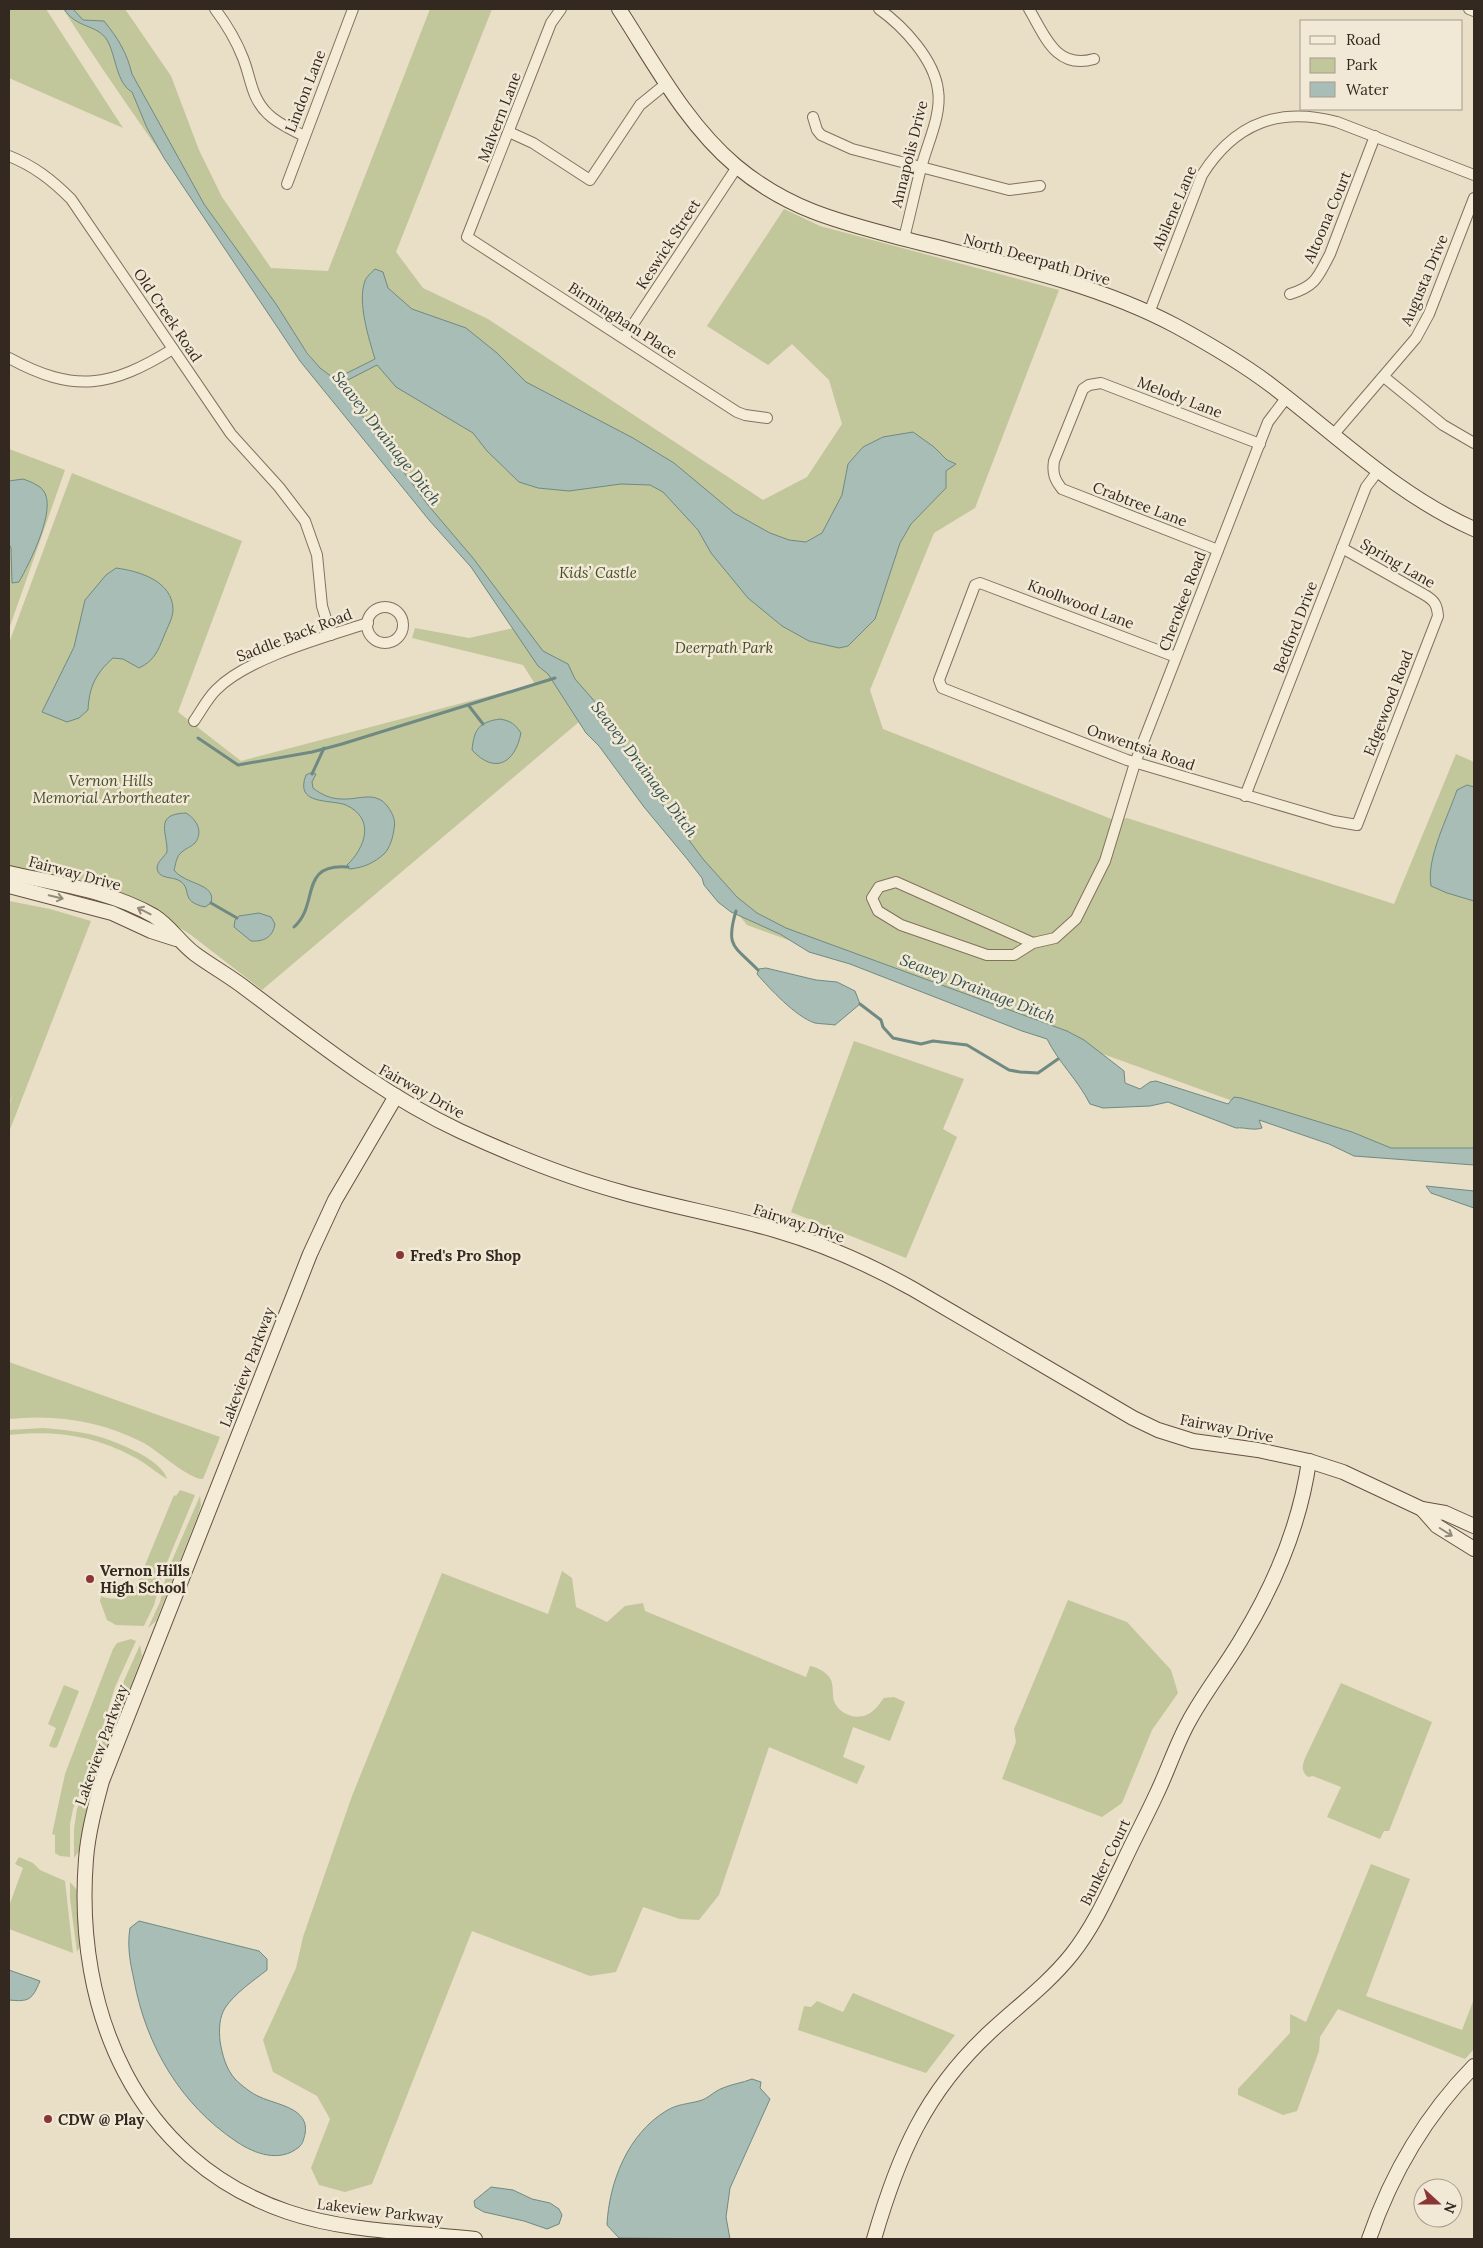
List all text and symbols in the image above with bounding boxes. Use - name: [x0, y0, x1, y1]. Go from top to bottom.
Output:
- legend: [1300, 20, 1463, 110]
- text: Road: [1346, 30, 1381, 49]
- street label: Lindon Lane: [281, 47, 329, 135]
- text: Park: [1346, 55, 1377, 74]
- street label: Malvern Lane: [473, 69, 525, 165]
- text: Water: [1346, 80, 1389, 99]
- street label: Annapolis Drive: [886, 98, 931, 211]
- street label: Abilene Lane: [1147, 163, 1200, 254]
- street label: Altoona Court: [1299, 168, 1355, 267]
- street label: Keswick Street: [632, 195, 704, 293]
- street label: North Deerpath Drive: [961, 229, 1113, 289]
- street label: Augusta Drive: [1396, 231, 1452, 330]
- street label: Old Creek Road: [130, 265, 206, 365]
- street label: Birmingham Place: [565, 278, 681, 362]
- water label: Seavey Drainage Ditch: [328, 367, 446, 509]
- street label: Melody Lane: [1135, 372, 1225, 422]
- street label: Crabtree Lane: [1090, 477, 1190, 531]
- street label: Spring Lane: [1357, 534, 1439, 592]
- street label: Cherokee Road: [1154, 548, 1210, 654]
- park label: Kids’ Castle: [559, 563, 637, 582]
- street label: Knollwood Lane: [1025, 575, 1137, 633]
- street label: Bedford Drive: [1269, 578, 1321, 676]
- street label: Saddle Back Road: [234, 604, 354, 666]
- park label: Deerpath Park: [675, 638, 773, 657]
- street label: Edgewood Road: [1359, 647, 1417, 759]
- water label: Seavey Drainage Ditch: [587, 697, 703, 841]
- street label: Onwentsia Road: [1084, 720, 1198, 774]
- park label: Vernon Hills Memorial Arbortheater: [32, 771, 190, 807]
- street label: Fairway Drive: [27, 852, 123, 894]
- one-way arrow: [48, 893, 64, 902]
- one-way arrow: [136, 906, 151, 916]
- water label: Seavey Drainage Ditch: [897, 949, 1059, 1027]
- street label: Fairway Drive: [376, 1060, 468, 1122]
- street label: Fairway Drive: [751, 1199, 847, 1247]
- place label: Fred's Pro Shop: [410, 1246, 521, 1265]
- marker: Fred's Pro Shop: [394, 1249, 406, 1261]
- street label: Lakeview Parkway: [215, 1304, 279, 1430]
- street label: Fairway Drive: [1179, 1410, 1275, 1446]
- one-way arrow: [1439, 1527, 1453, 1537]
- place label: Vernon Hills High School: [100, 1561, 190, 1597]
- marker: Vernon Hills High School: [84, 1573, 96, 1585]
- street label: Lakeview Parkway: [70, 1682, 132, 1808]
- street label: Bunker Court: [1076, 1815, 1134, 1909]
- place label: CDW @ Play: [58, 2110, 145, 2129]
- marker: CDW @ Play: [42, 2113, 54, 2125]
- north arrow: [1413, 2178, 1463, 2228]
- street label: Lakeview Parkway: [316, 2194, 444, 2228]
- text: N: [1440, 2199, 1460, 2216]

